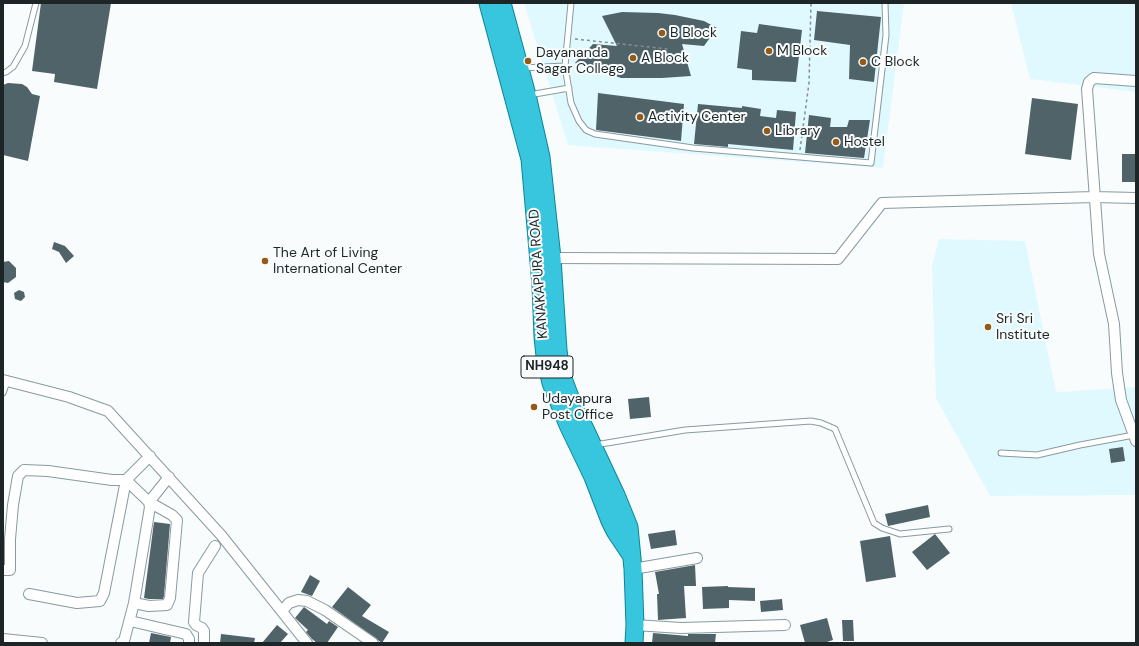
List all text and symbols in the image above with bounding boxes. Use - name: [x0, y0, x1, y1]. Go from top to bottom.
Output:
- place label: B Block: [670, 25, 717, 41]
- marker: B Block: [657, 28, 667, 38]
- place label: M Block: [777, 43, 827, 59]
- place label: Dayananda Sagar College: [536, 45, 624, 78]
- marker: M Block: [764, 46, 774, 56]
- place label: A Block: [641, 50, 689, 66]
- marker: A Block: [628, 53, 638, 63]
- place label: C Block: [871, 54, 920, 70]
- marker: Dayananda Sagar College: [523, 56, 533, 66]
- marker: C Block: [858, 57, 868, 67]
- place label: Activity Center: [648, 109, 746, 125]
- marker: Activity Center: [635, 112, 645, 122]
- place label: Library: [775, 123, 820, 139]
- marker: Library: [762, 126, 772, 136]
- place label: Hostel: [844, 134, 885, 150]
- marker: Hostel: [831, 137, 841, 147]
- street label: KANAKAPURA ROAD: [526, 209, 552, 339]
- place label: The Art of Living International Center: [273, 245, 402, 278]
- marker: The Art of Living International Center: [260, 256, 270, 266]
- place label: Sri Sri Institute: [996, 311, 1050, 344]
- marker: Sri Sri Institute: [983, 322, 993, 332]
- road number: NH948: [521, 356, 573, 378]
- place label: Udayapura Post Office: [542, 391, 613, 424]
- marker: Udayapura Post Office: [529, 402, 539, 412]

